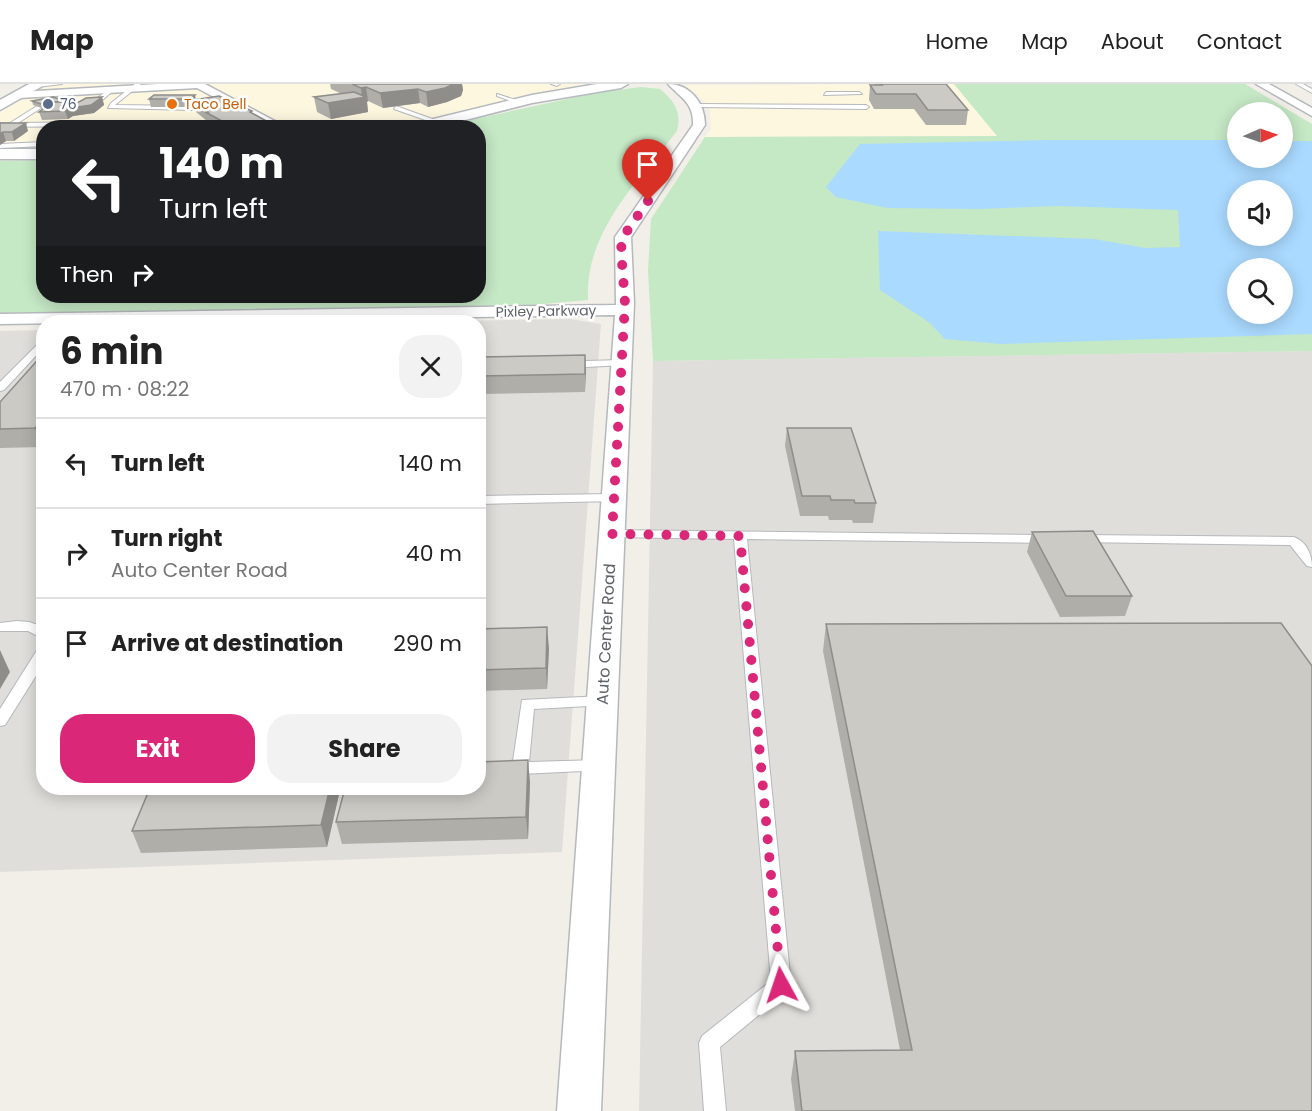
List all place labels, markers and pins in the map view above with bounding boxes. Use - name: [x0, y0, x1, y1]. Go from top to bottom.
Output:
- place label: 76: [60, 94, 77, 114]
- place label: Taco Bell: [184, 94, 246, 114]
- marker: 76: [41, 97, 55, 111]
- marker: Taco Bell: [165, 97, 179, 111]
- pin: [622, 139, 673, 201]

